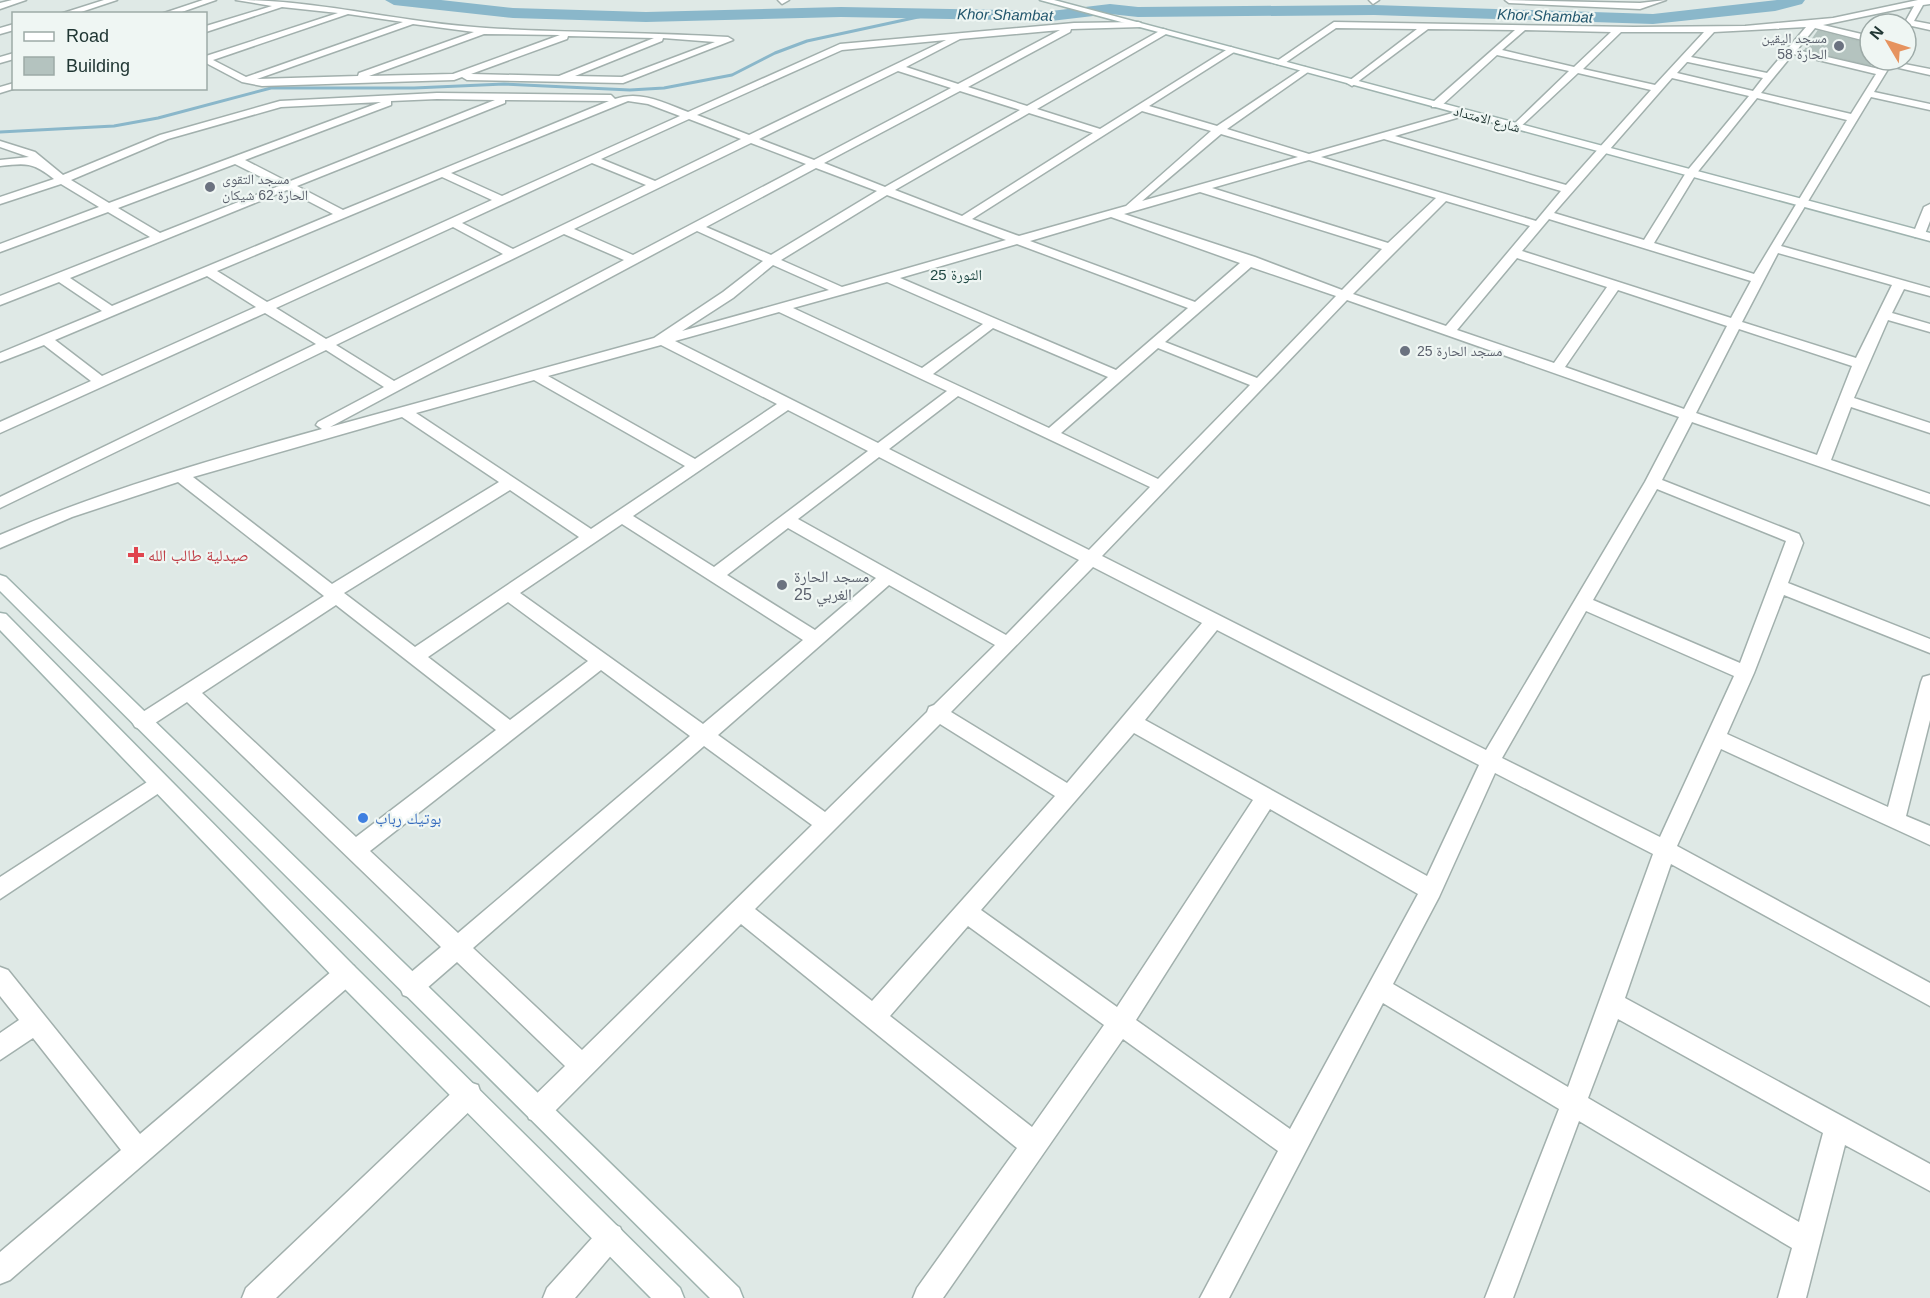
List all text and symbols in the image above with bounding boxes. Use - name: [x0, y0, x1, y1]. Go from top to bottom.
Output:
- water label: Khor Shambat: [957, 5, 1054, 24]
- water label: Khor Shambat: [1497, 5, 1594, 26]
- legend: [12, 12, 207, 90]
- north arrow: [1858, 12, 1918, 72]
- text: N: [1866, 23, 1887, 43]
- text: Road: [66, 26, 109, 46]
- place label: مسجد اليقين الحارة 58: [1761, 30, 1827, 63]
- marker: مسجد اليقين الحارة 58: [1832, 39, 1846, 53]
- text: Building: [66, 56, 130, 76]
- street label: شارع الامتداد: [1451, 102, 1522, 137]
- place label: مسجد التقوى الحارة 62 شيكان: [222, 171, 308, 204]
- marker: مسجد التقوى الحارة 62 شيكان: [203, 180, 217, 194]
- district label: الثورة 25: [930, 266, 982, 284]
- place label: مسجد الحارة 25: [1417, 343, 1502, 360]
- marker: مسجد الحارة 25: [1398, 344, 1412, 358]
- place label: صيدلية طالب الله: [148, 547, 249, 564]
- marker: صيدلية طالب الله: [129, 548, 143, 562]
- place label: مسجد الحارة 25 الغربي: [794, 568, 869, 607]
- marker: مسجد الحارة 25 الغربي: [775, 578, 789, 592]
- place label: بوتيك رباب: [375, 810, 441, 828]
- marker: بوتيك رباب: [356, 811, 370, 825]

